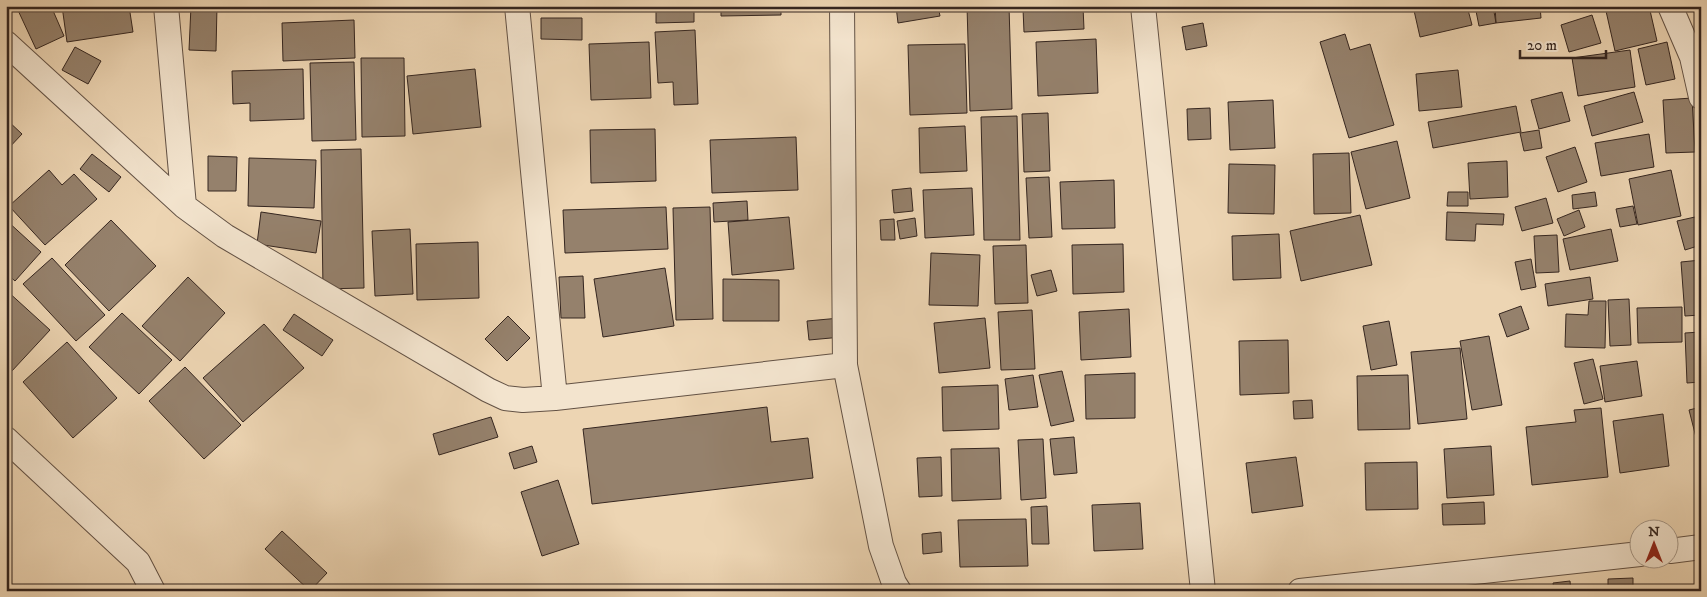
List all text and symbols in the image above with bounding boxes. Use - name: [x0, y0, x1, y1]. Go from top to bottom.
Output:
- scale bar: [1520, 28, 1606, 60]
- text: 20 m: [1527, 36, 1557, 55]
- north arrow: [1630, 520, 1680, 570]
- text: N: [1648, 523, 1660, 541]

